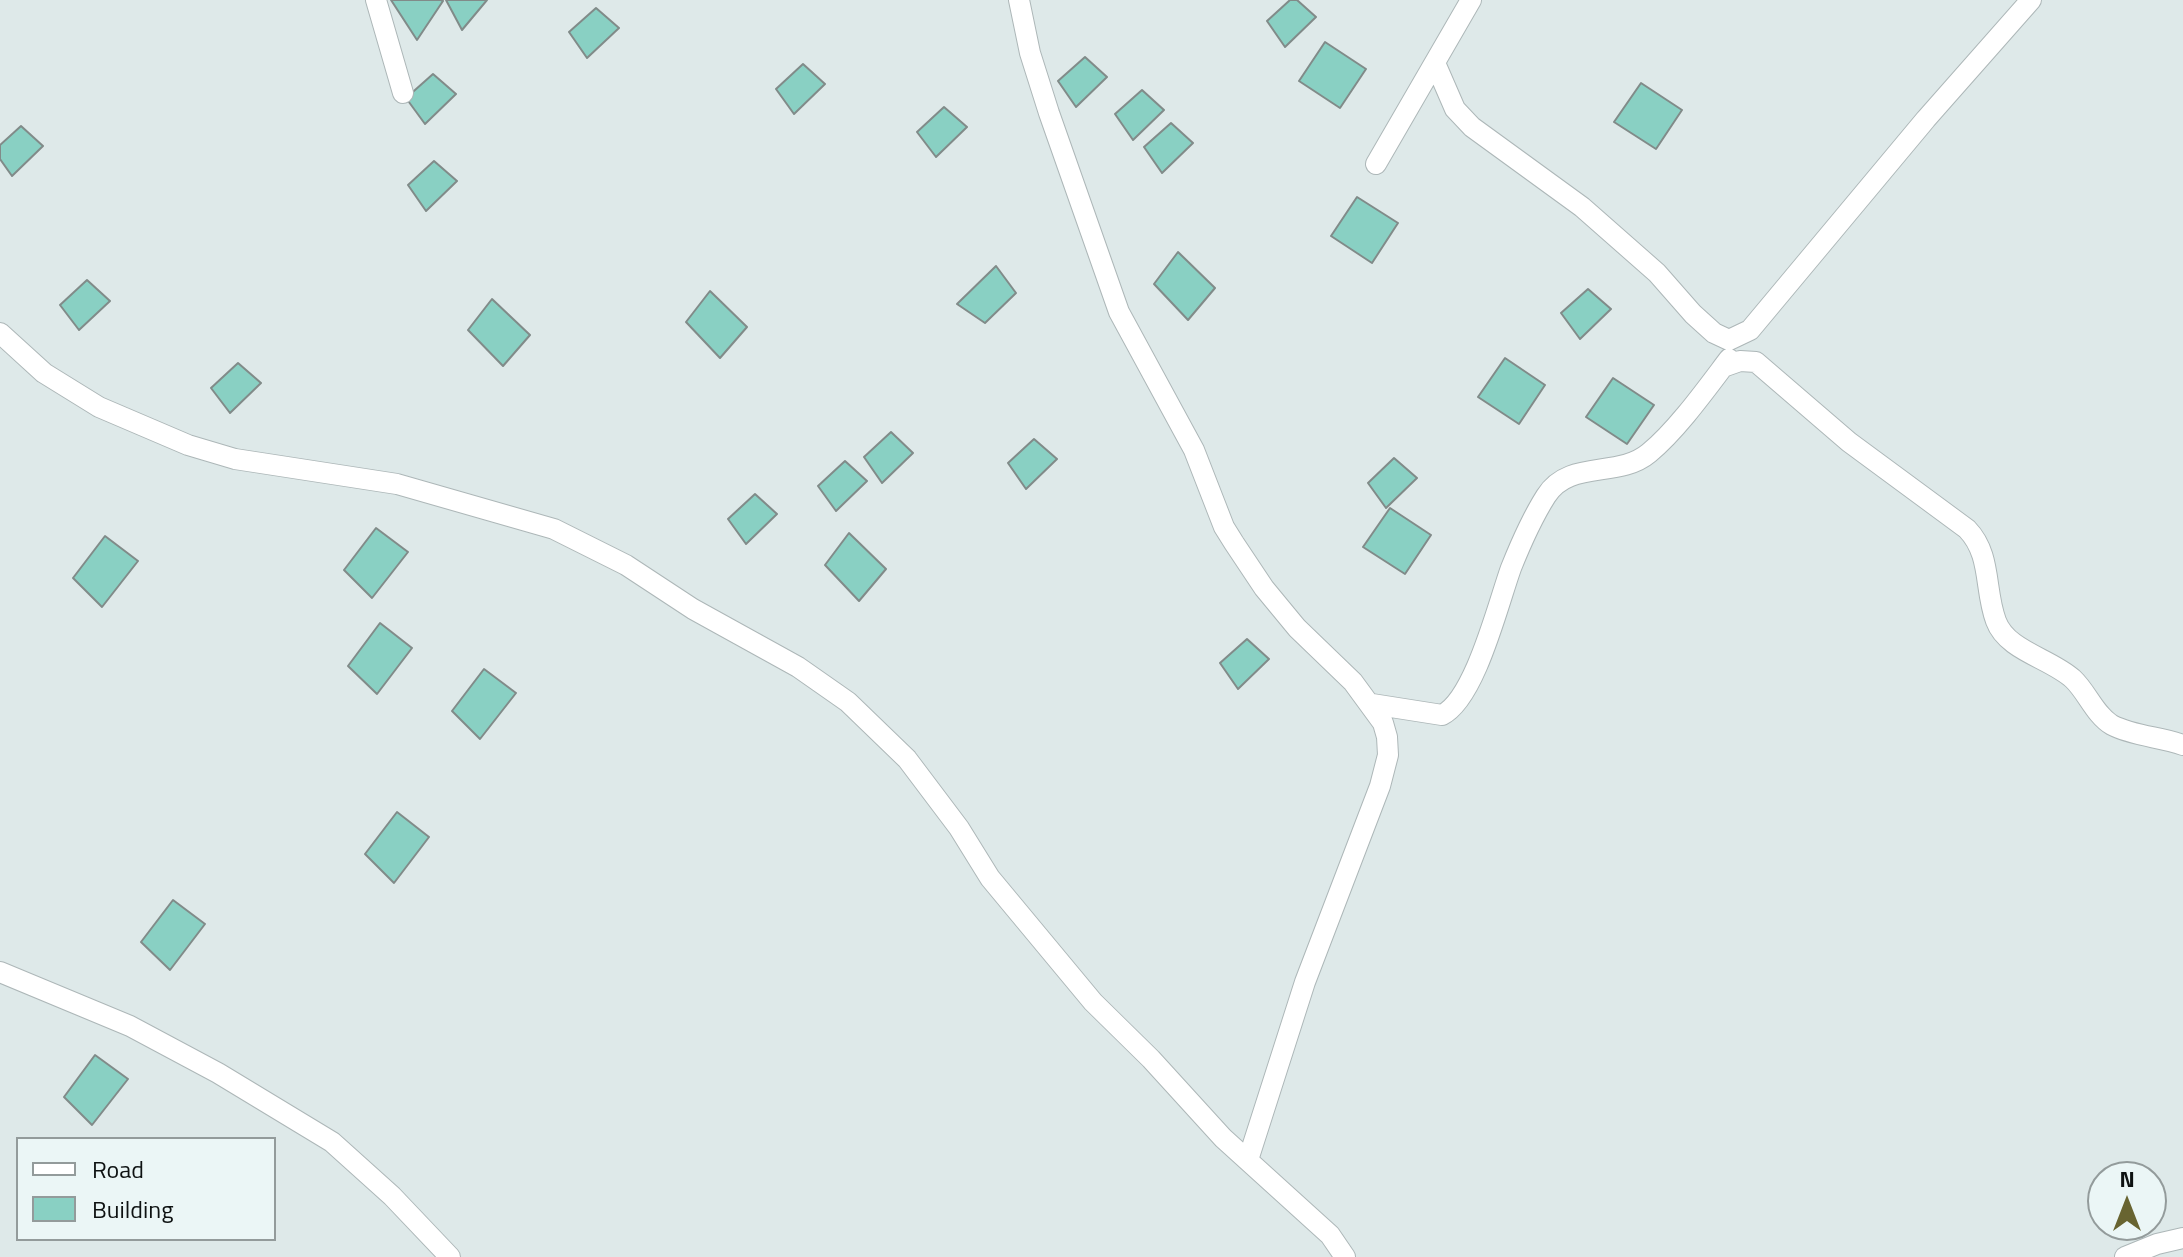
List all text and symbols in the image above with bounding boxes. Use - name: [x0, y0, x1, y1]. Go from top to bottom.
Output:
- legend: [16, 1137, 276, 1241]
- text: Road: [92, 1151, 144, 1187]
- north arrow: [2087, 1161, 2167, 1241]
- text: N: [2119, 1162, 2135, 1196]
- text: Building: [92, 1191, 174, 1227]

